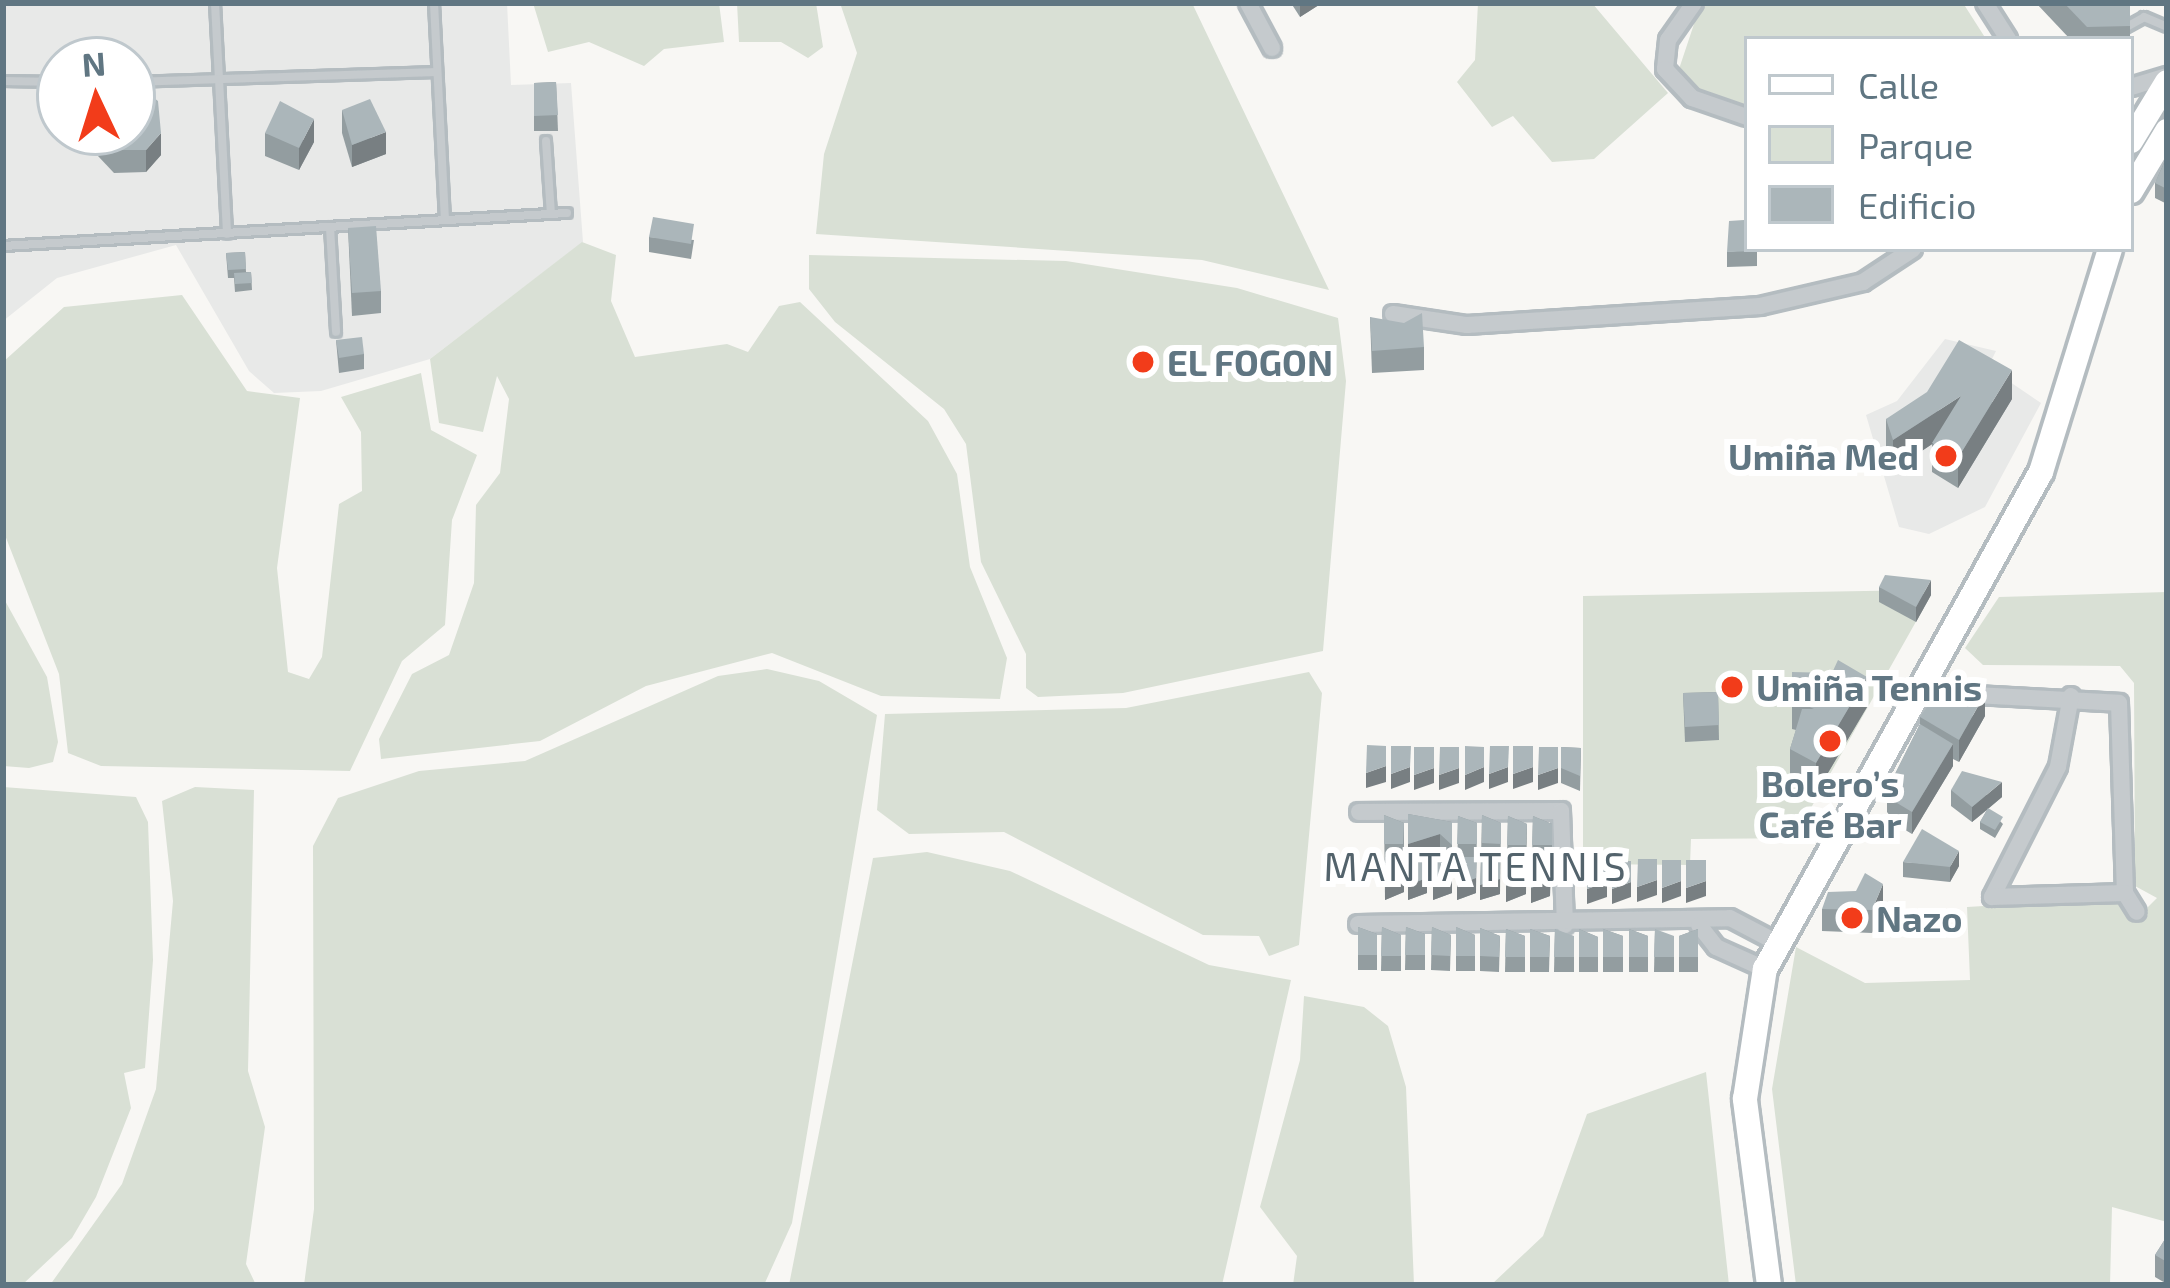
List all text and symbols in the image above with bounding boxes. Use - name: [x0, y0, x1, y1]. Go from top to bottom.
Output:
- north arrow: [36, 36, 156, 156]
- legend: [1744, 36, 2134, 252]
- text: N: [80, 42, 107, 84]
- text: Calle: [1858, 63, 1939, 106]
- text: Parque: [1858, 123, 1973, 166]
- text: Edificio: [1858, 183, 1977, 226]
- place label: EL FOGON: [1167, 340, 1334, 384]
- marker: EL FOGON: [1130, 349, 1156, 375]
- place label: Umiña Med: [1728, 434, 1919, 478]
- marker: Umiña Med: [1930, 440, 1962, 472]
- place label: Umiña Tennis: [1756, 665, 1983, 709]
- marker: Umiña Tennis: [1719, 674, 1745, 700]
- marker: Bolero’s Café Bar: [1817, 728, 1843, 754]
- place label: Bolero’s Café Bar: [1758, 760, 1902, 845]
- district label: MANTA TENNIS: [1323, 843, 1629, 889]
- place label: Nazo: [1876, 896, 1963, 940]
- marker: Nazo: [1839, 905, 1865, 931]

